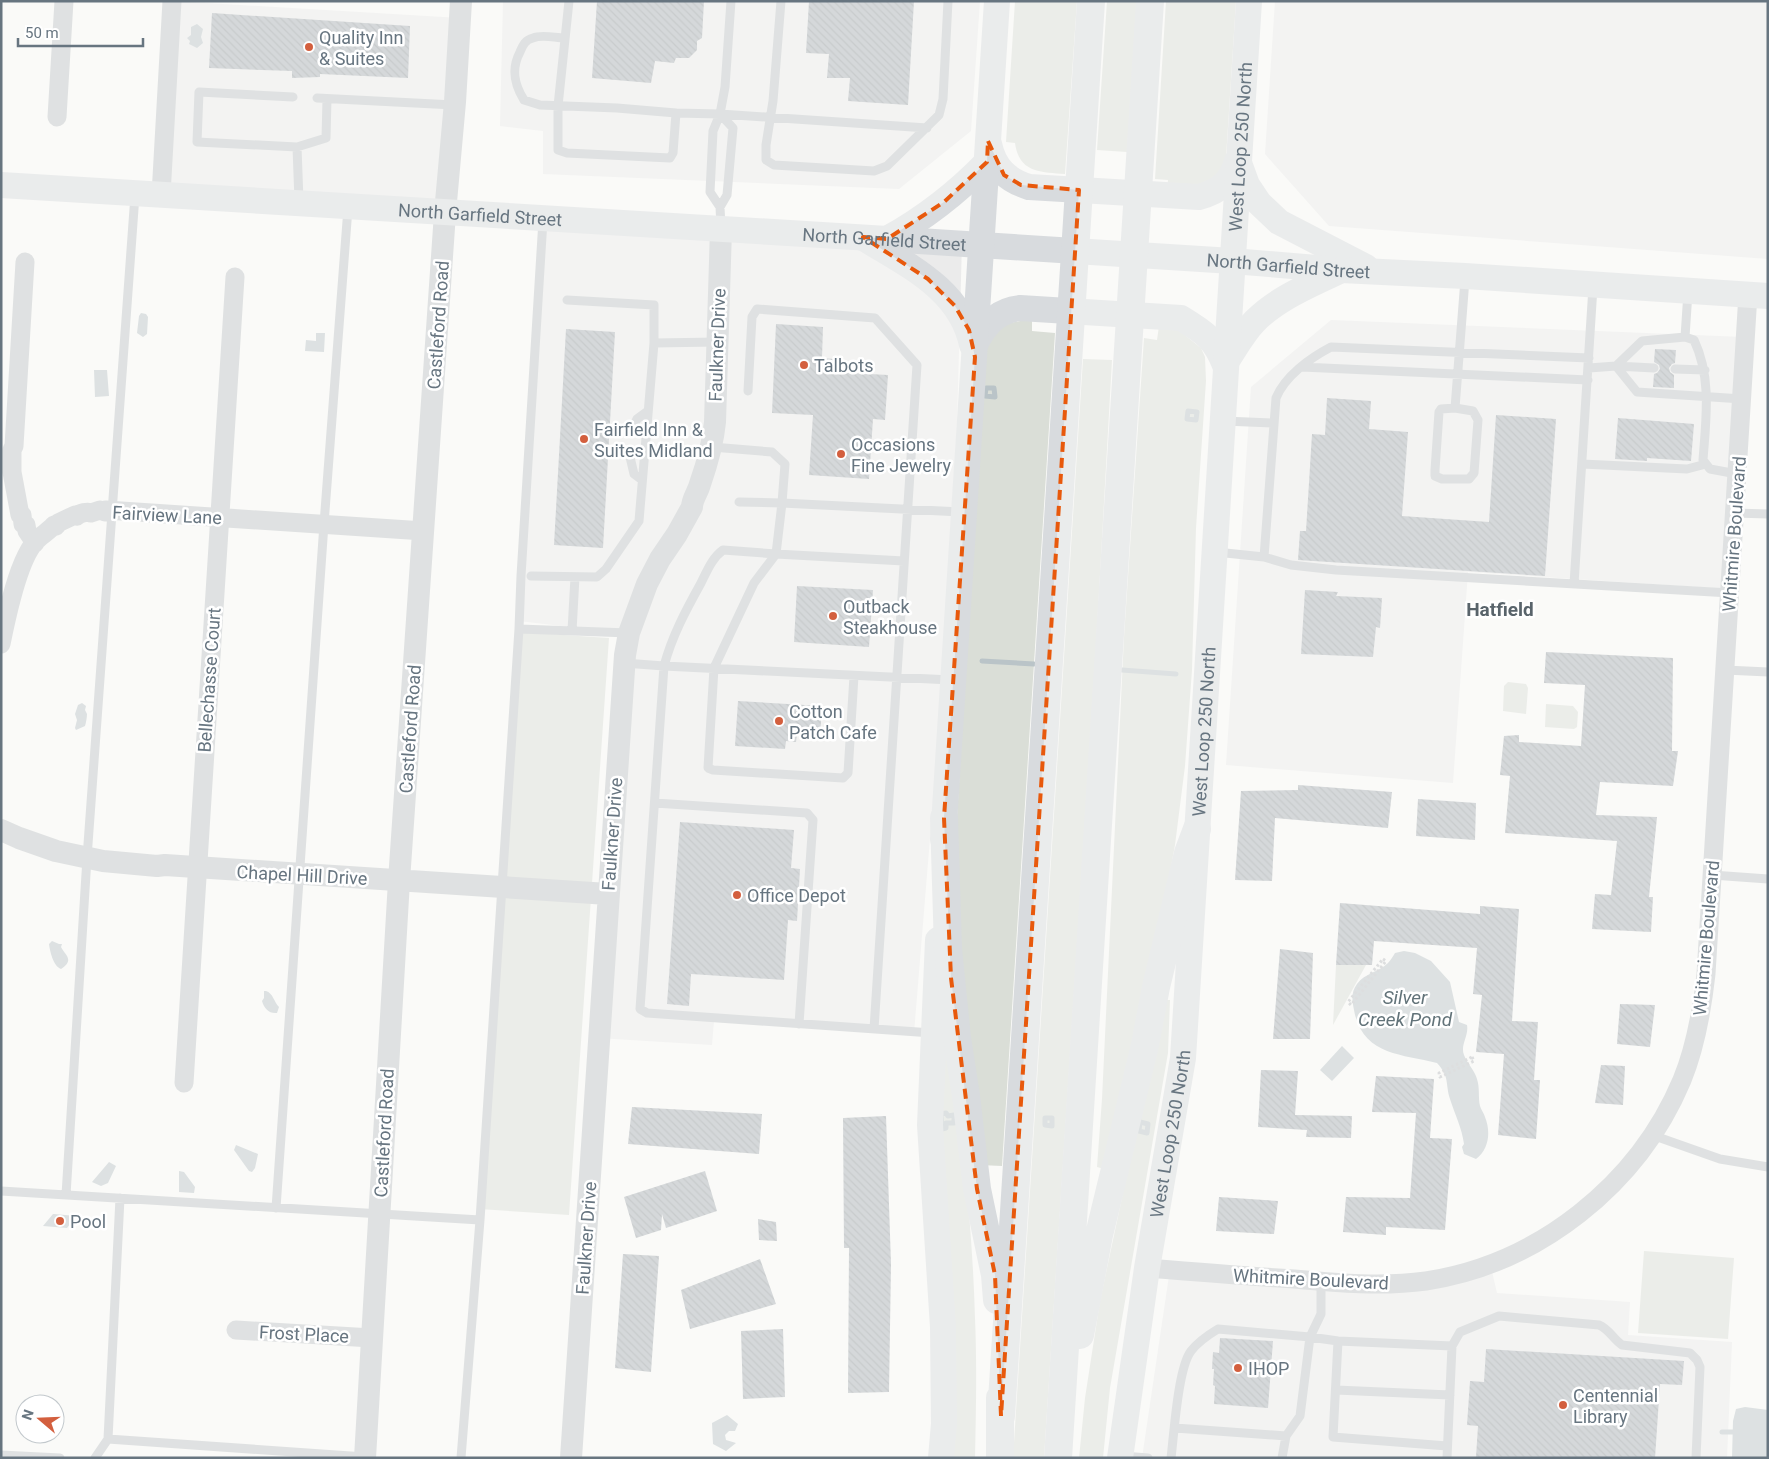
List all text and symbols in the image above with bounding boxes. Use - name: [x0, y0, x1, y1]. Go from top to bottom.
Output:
- scale bar: [18, 15, 142, 47]
- text: 50 m: [25, 24, 59, 42]
- place label: Quality Inn & Suites: [319, 27, 404, 69]
- marker: Quality Inn & Suites: [303, 41, 315, 53]
- street label: West Loop 250 North: [1224, 61, 1256, 232]
- street label: North Garfield Street: [398, 199, 563, 230]
- street label: North Garfield Street: [802, 223, 967, 255]
- street label: North Garfield Street: [1206, 249, 1371, 282]
- street label: Castleford Road: [423, 260, 453, 390]
- street label: Faulkner Drive: [705, 288, 729, 402]
- place label: Talbots: [814, 355, 873, 376]
- marker: Talbots: [798, 359, 810, 371]
- place label: Fairfield Inn & Suites Midland: [594, 419, 713, 461]
- marker: Fairfield Inn & Suites Midland: [578, 433, 590, 445]
- place label: Occasions Fine Jewelry: [851, 434, 951, 476]
- marker: Occasions Fine Jewelry: [835, 448, 847, 460]
- street label: Whitmire Boulevard: [1718, 455, 1750, 613]
- street label: Fairview Lane: [112, 502, 222, 528]
- place label: Outback Steakhouse: [843, 596, 937, 638]
- district label: Hatfield: [1466, 598, 1534, 621]
- street label: Bellechasse Court: [193, 607, 225, 753]
- marker: Outback Steakhouse: [827, 610, 839, 622]
- street label: West Loop 250 North: [1188, 646, 1219, 817]
- street label: Castleford Road: [395, 664, 425, 794]
- place label: Cotton Patch Cafe: [789, 701, 877, 743]
- marker: Cotton Patch Cafe: [773, 715, 785, 727]
- street label: Faulkner Drive: [598, 777, 626, 891]
- street label: Whitmire Boulevard: [1689, 859, 1723, 1017]
- street label: Chapel Hill Drive: [236, 861, 368, 889]
- place label: Office Depot: [747, 885, 846, 906]
- marker: Office Depot: [731, 889, 743, 901]
- water label: Silver Creek Pond: [1358, 986, 1453, 1031]
- street label: West Loop 250 North: [1145, 1049, 1194, 1219]
- street label: Castleford Road: [370, 1068, 398, 1198]
- street label: Faulkner Drive: [572, 1181, 600, 1295]
- place label: Pool: [70, 1211, 106, 1232]
- marker: Pool: [54, 1215, 66, 1227]
- street label: Whitmire Boulevard: [1233, 1264, 1389, 1294]
- street label: Frost Place: [258, 1321, 350, 1347]
- place label: IHOP: [1248, 1358, 1289, 1379]
- marker: IHOP: [1232, 1362, 1244, 1374]
- place label: Centennial Library: [1573, 1385, 1658, 1427]
- north arrow: [15, 1394, 65, 1444]
- marker: Centennial Library: [1557, 1399, 1569, 1411]
- text: N: [19, 1407, 37, 1422]

